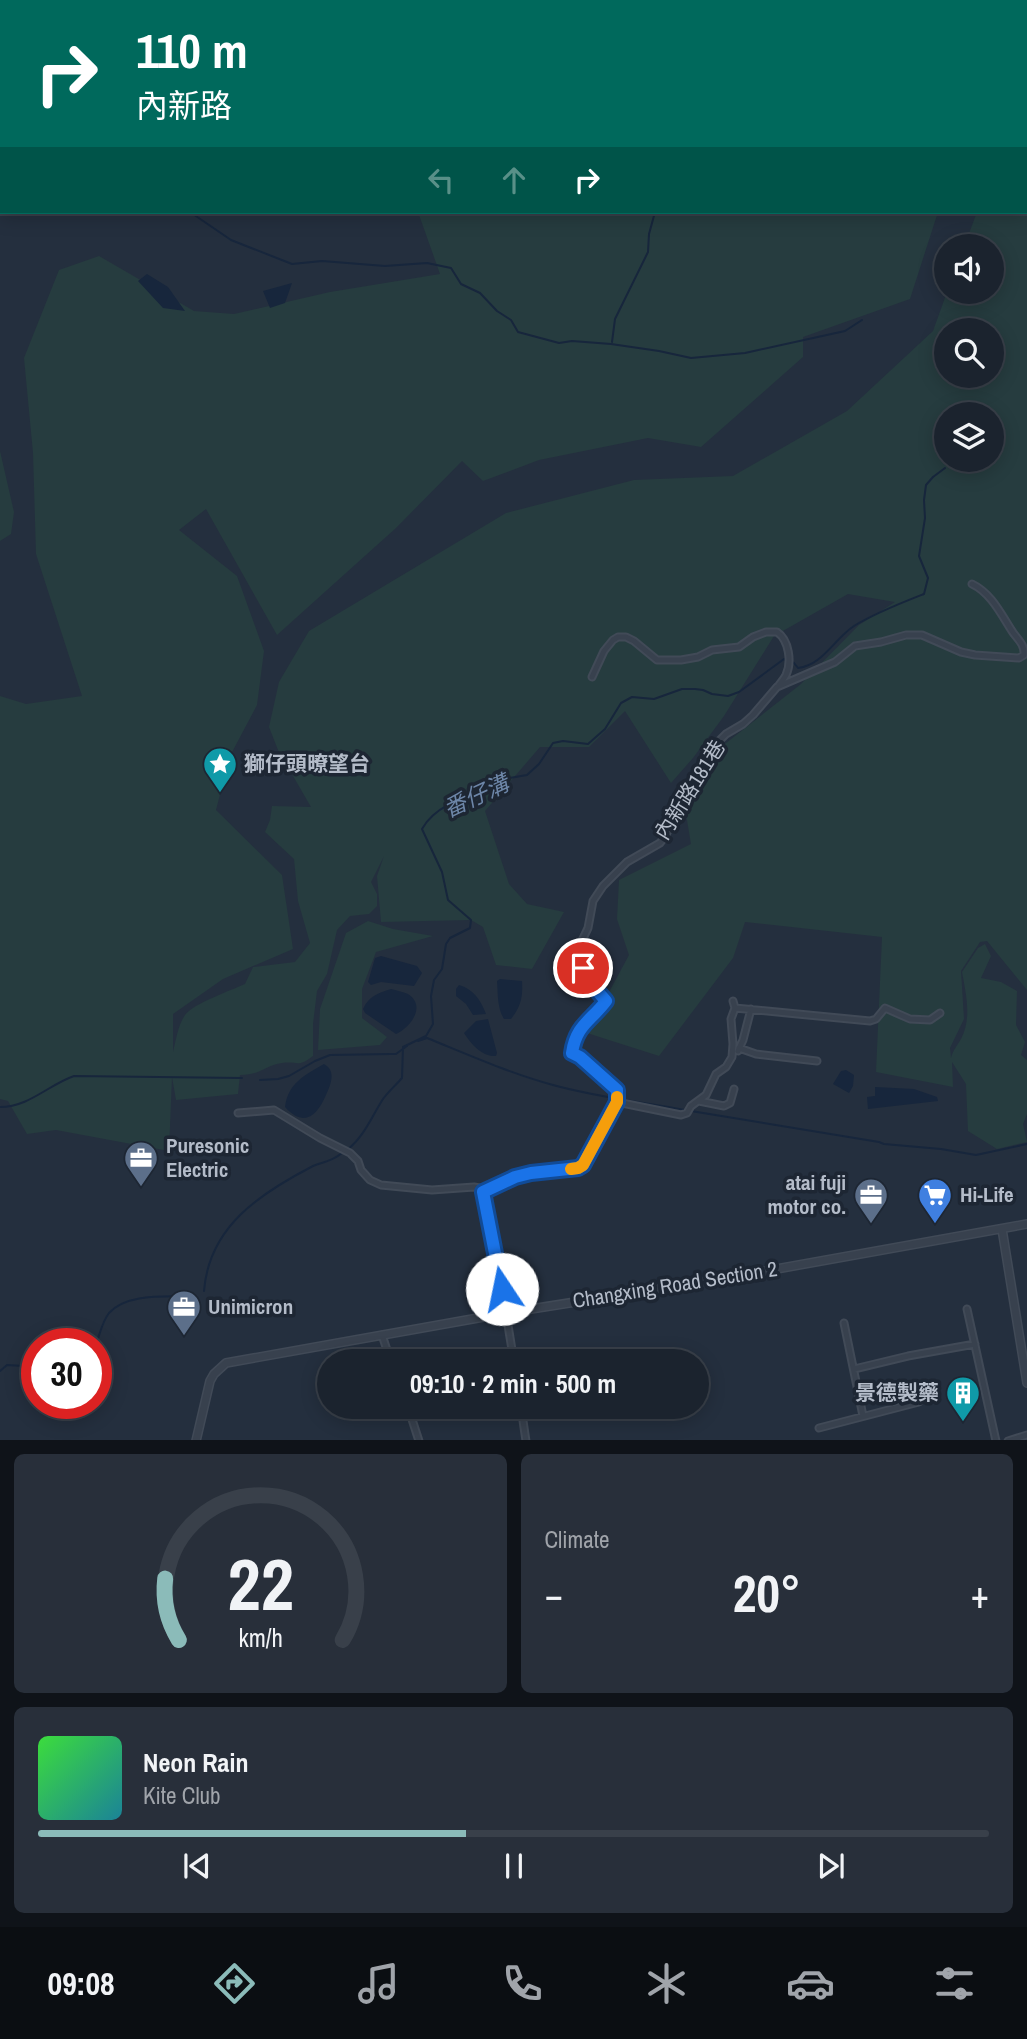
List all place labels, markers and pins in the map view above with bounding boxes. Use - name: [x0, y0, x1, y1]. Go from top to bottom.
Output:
- place icon: 獅仔頭暸望台: [201, 745, 239, 794]
- place label: 獅仔頭暸望台: [244, 749, 370, 778]
- pin: [553, 938, 613, 998]
- place label: Puresonic Electric: [166, 1131, 249, 1184]
- office icon: Puresonic Electric: [122, 1139, 160, 1188]
- place label: atai fuji motor co.: [768, 1168, 846, 1221]
- office icon: atai fuji motor co.: [852, 1176, 890, 1225]
- supermarket icon: Hi-Life: [916, 1176, 954, 1225]
- place label: Hi-Life: [960, 1180, 1014, 1209]
- office icon: Unimicron: [165, 1288, 203, 1337]
- place label: Unimicron: [208, 1292, 293, 1321]
- building icon: 景德製藥: [944, 1374, 982, 1423]
- place label: 景德製藥: [855, 1378, 939, 1407]

